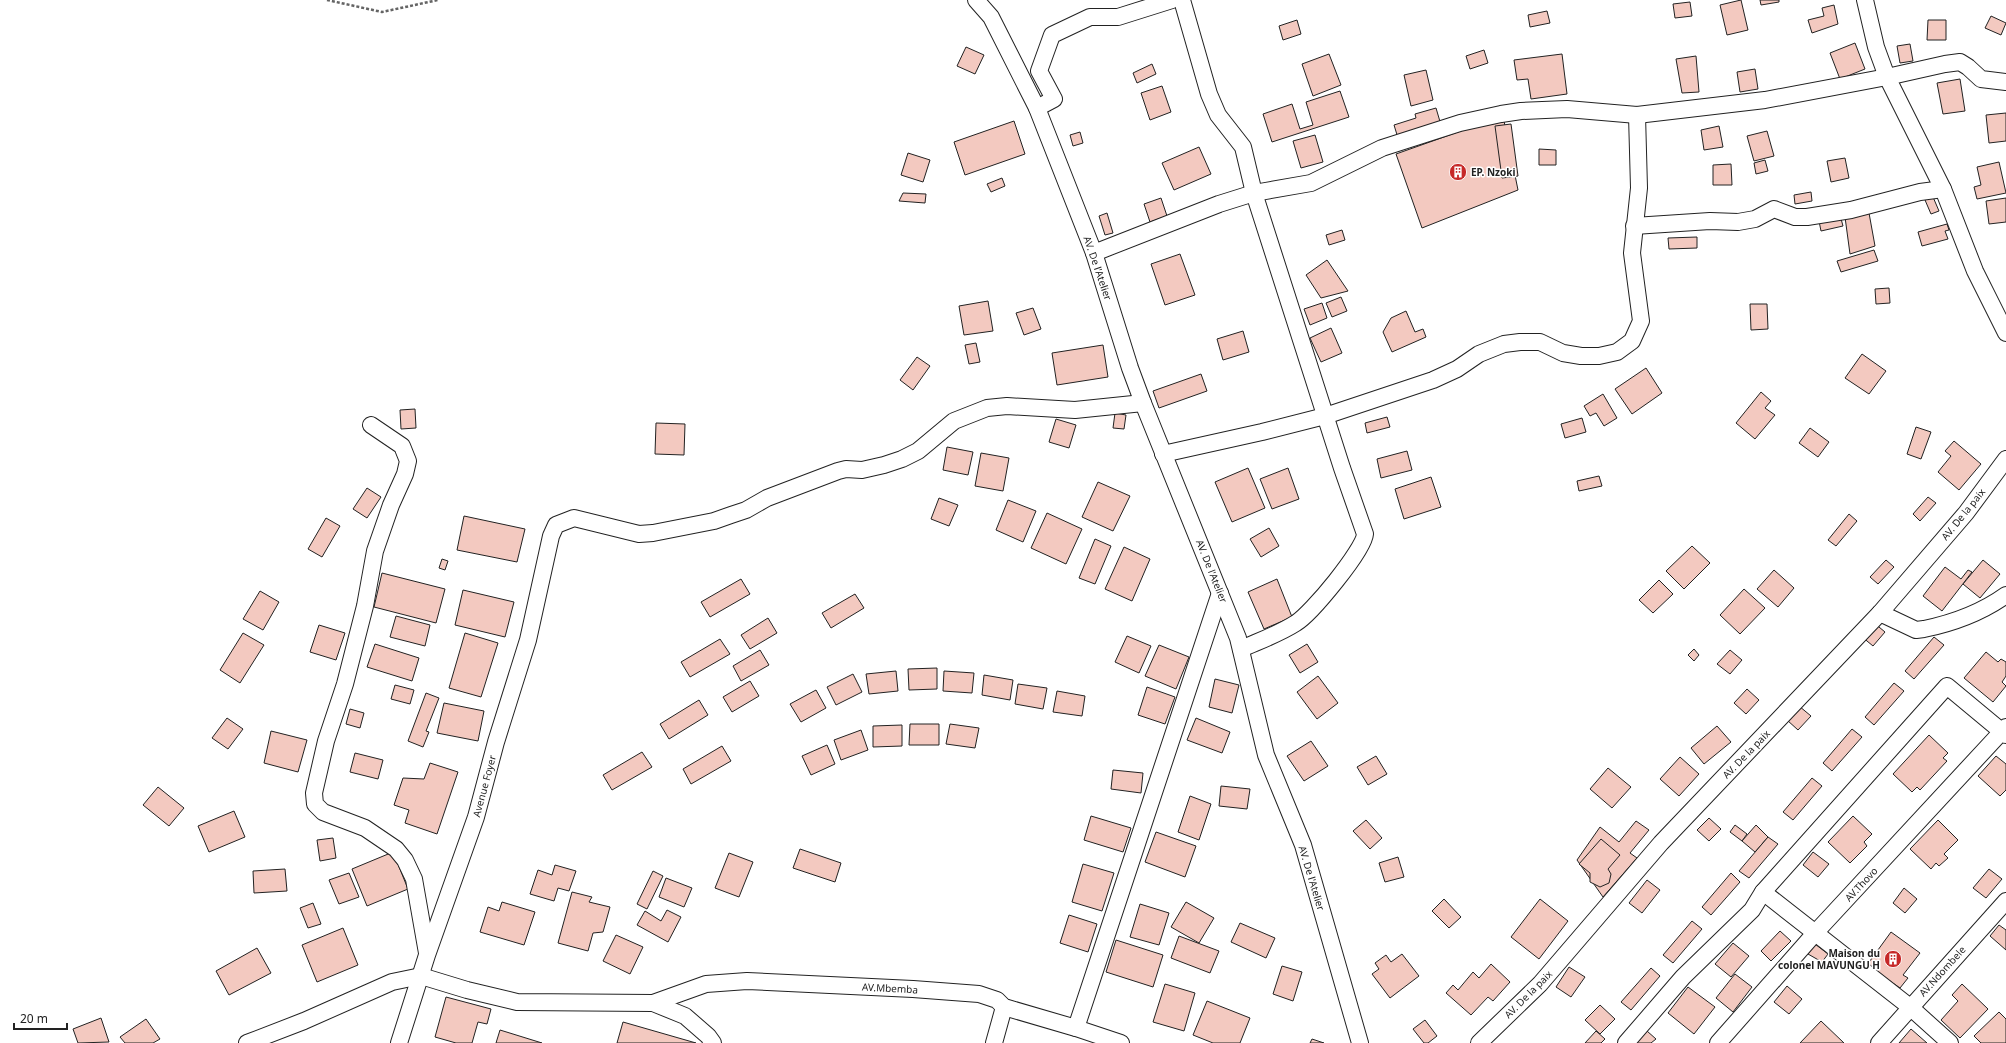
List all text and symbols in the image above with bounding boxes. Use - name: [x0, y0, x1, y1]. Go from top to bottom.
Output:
- building icon: EP. Nzoki: [1448, 162, 1468, 182]
- place label: EP. Nzoki: [1471, 165, 1515, 179]
- street label: AV. De l'Atelier: [1080, 234, 1116, 302]
- street label: AV. De la paix: [1938, 485, 1989, 543]
- street label: AV. De l'Atelier: [1193, 537, 1231, 605]
- street label: AV. De la paix: [1719, 726, 1773, 781]
- street label: Avenue Foyer: [469, 753, 499, 819]
- street label: AV. De l'Atelier: [1296, 844, 1328, 912]
- street label: AV.Thovo: [1841, 864, 1881, 904]
- street label: AV.Ndombele: [1916, 943, 1969, 999]
- place label: Maison du colonel MAVUNGU H: [1778, 946, 1880, 972]
- building icon: Maison du colonel MAVUNGU H: [1883, 949, 1903, 969]
- street label: AV. De la paix: [1501, 966, 1556, 1021]
- street label: AV.Mbemba: [862, 980, 918, 996]
- scale bar: [14, 1005, 67, 1031]
- text: 20 m: [20, 1010, 48, 1027]

